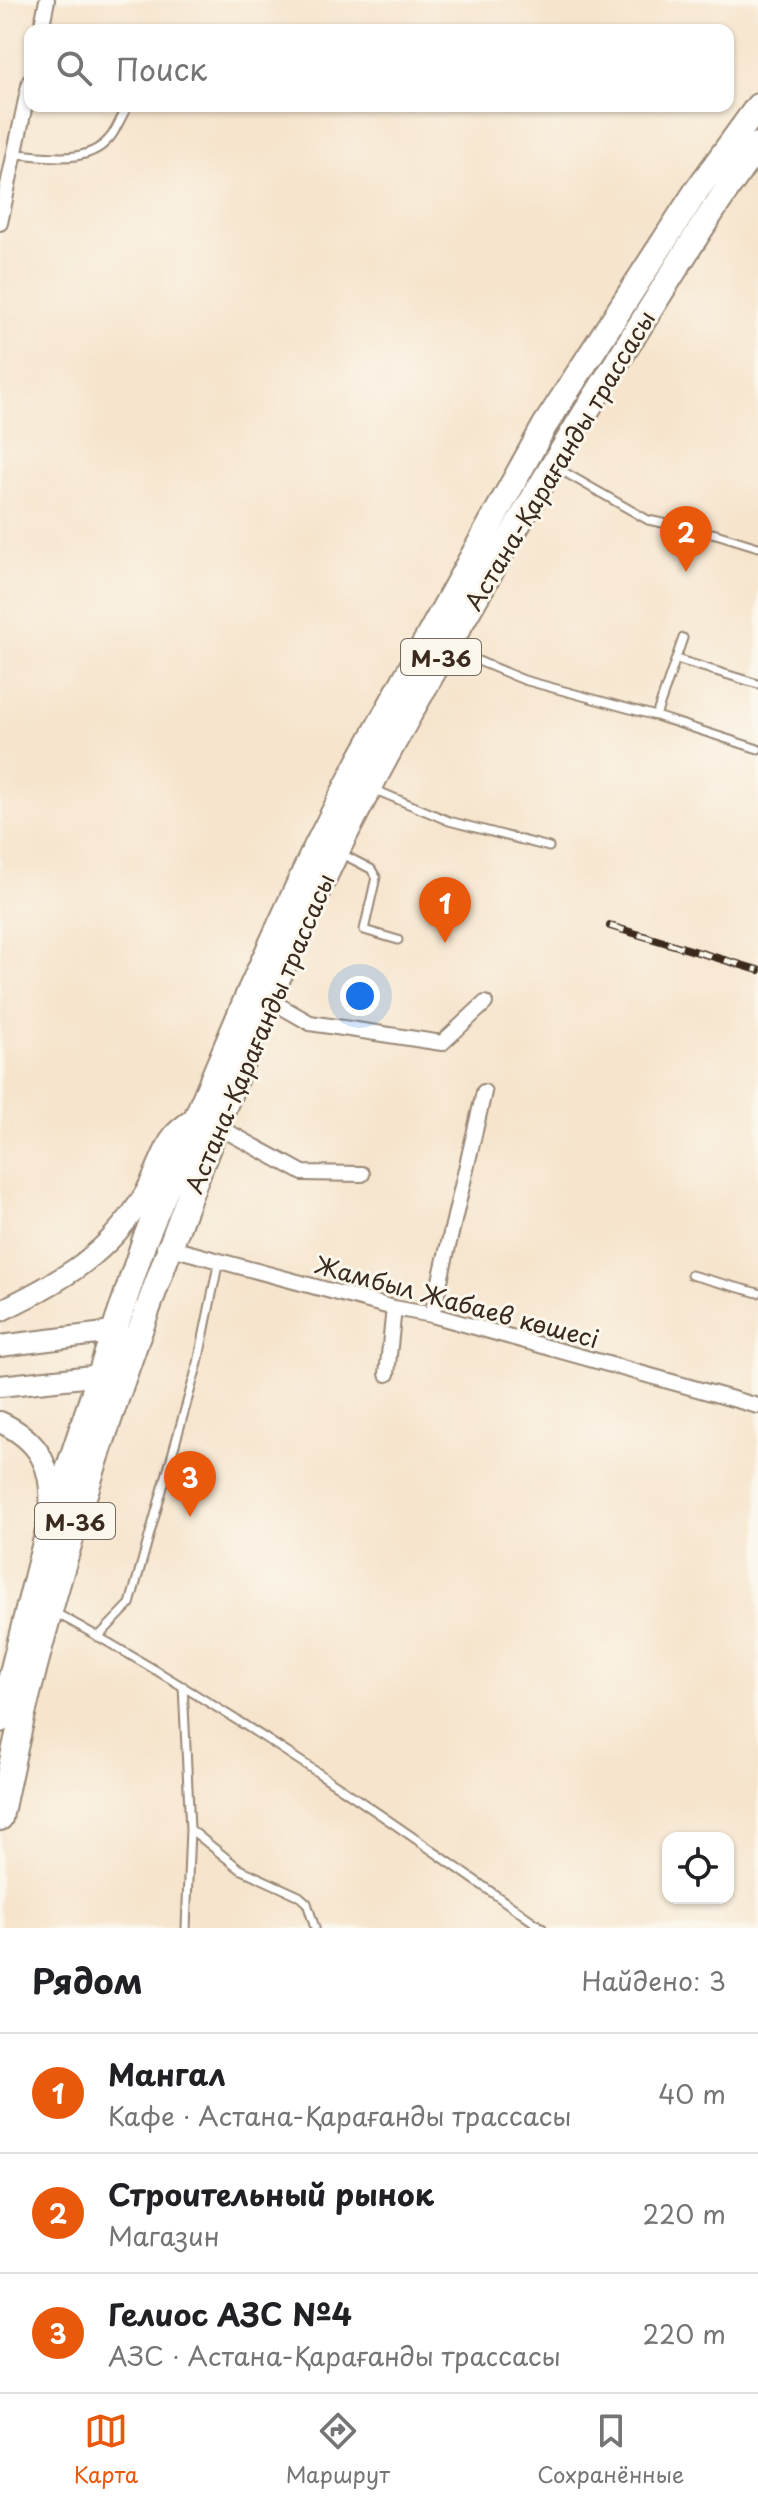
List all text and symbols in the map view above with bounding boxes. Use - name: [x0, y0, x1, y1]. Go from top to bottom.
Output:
- search box: [24, 24, 734, 112]
- icon: search: [52, 46, 96, 90]
- text: Поиск: [116, 46, 207, 91]
- street label: Астана-Қарағанды трассасы: [455, 303, 663, 617]
- pin: 2: [660, 506, 712, 572]
- road number: M-36: [401, 639, 481, 675]
- street label: Астана-Қарағанды трассасы: [175, 867, 343, 1199]
- pin: 1: [419, 877, 471, 943]
- your location: [340, 976, 380, 1016]
- street label: Жамбыл Жабаев көшесі: [311, 1246, 603, 1356]
- pin: 3: [164, 1451, 216, 1517]
- road number: M-36: [35, 1503, 115, 1539]
- map controls: [662, 1832, 734, 1904]
- button: locate: [662, 1832, 734, 1904]
- text: Рядом: [32, 1954, 143, 2006]
- text: Найдено: 3: [582, 1961, 726, 2000]
- text: Мангал: [108, 2051, 226, 2096]
- text: 1: [52, 2074, 64, 2113]
- text: 40 m: [658, 2074, 726, 2113]
- text: Кафе · Астана-Қарағанды трассасы: [108, 2096, 571, 2135]
- text: Строительный рынок: [108, 2171, 434, 2216]
- text: 2: [49, 2194, 67, 2233]
- text: 220 m: [642, 2194, 726, 2233]
- text: Магазин: [108, 2216, 219, 2255]
- text: Гелиос АЗС №4: [108, 2291, 352, 2336]
- text: 3: [49, 2314, 67, 2353]
- text: 220 m: [642, 2314, 726, 2353]
- text: АЗС · Астана-Қарағанды трассасы: [108, 2336, 561, 2375]
- tab: Карта: [74, 2409, 138, 2490]
- tab: Маршрут: [286, 2409, 390, 2490]
- tab: Сохранённые: [537, 2409, 684, 2490]

